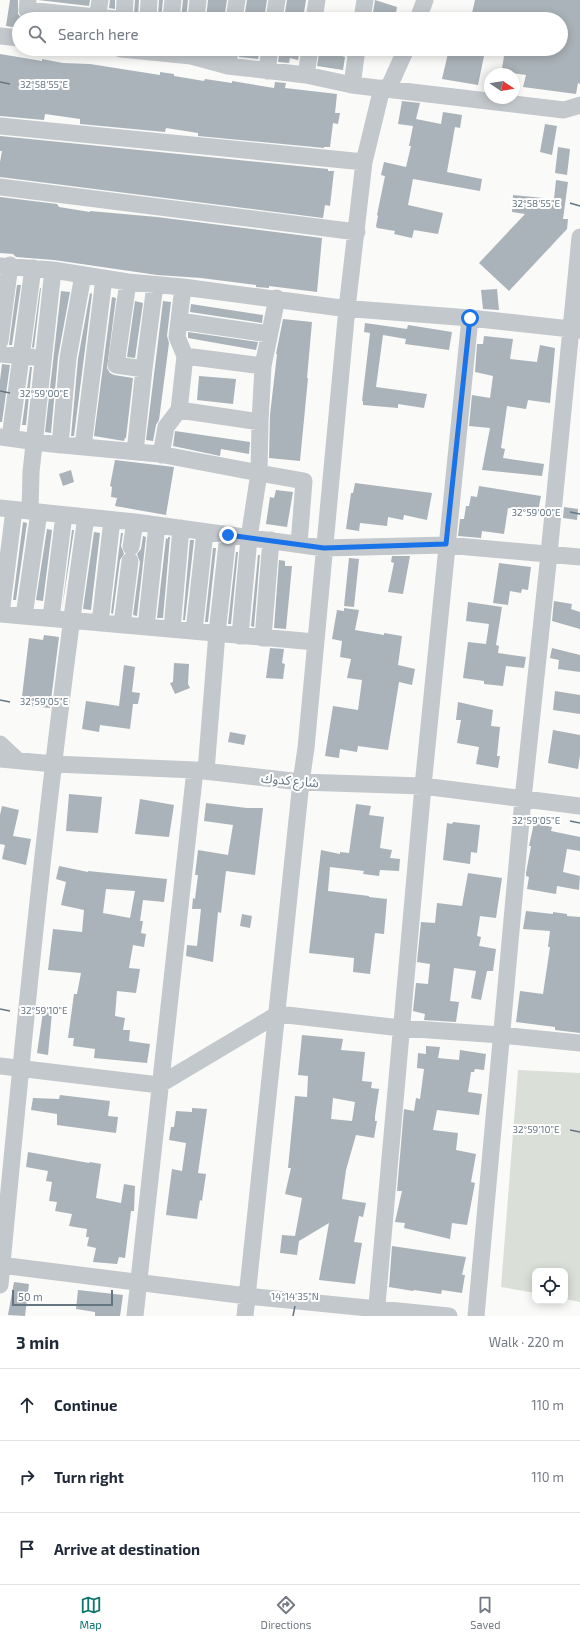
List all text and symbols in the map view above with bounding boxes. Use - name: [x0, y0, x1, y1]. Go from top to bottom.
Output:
- search box: [12, 12, 568, 56]
- icon: search: [26, 23, 48, 45]
- text: Search here: [58, 25, 139, 43]
- north arrow: [484, 68, 520, 104]
- text: 32°58'55"E: [20, 78, 68, 90]
- text: 32°58'55"E: [512, 197, 560, 209]
- route start: [461, 309, 479, 327]
- text: 32°59'00"E: [19, 387, 69, 399]
- text: 32°59'00"E: [511, 506, 561, 518]
- route end: [219, 526, 237, 544]
- text: 32°59'05"E: [20, 695, 69, 707]
- street label: شارع كدوك: [260, 770, 319, 793]
- text: 32°59'05"E: [512, 814, 561, 826]
- text: 32°59'10"E: [20, 1004, 68, 1016]
- text: 32°59'10"E: [512, 1123, 560, 1135]
- map controls: [532, 1268, 568, 1304]
- button: locate: [532, 1268, 568, 1304]
- scale bar: [12, 1288, 113, 1307]
- text: 50 m: [18, 1290, 43, 1303]
- text: 14°14'35"N: [271, 1290, 319, 1302]
- text: 3 min: [16, 1332, 59, 1352]
- text: Walk · 220 m: [489, 1334, 564, 1350]
- icon: ahead: [16, 1394, 38, 1416]
- text: Continue: [54, 1396, 117, 1414]
- text: 110 m: [532, 1397, 564, 1413]
- icon: right: [16, 1466, 38, 1488]
- text: Turn right: [54, 1468, 124, 1486]
- text: 110 m: [532, 1469, 564, 1485]
- icon: arrive: [16, 1538, 38, 1560]
- text: Arrive at destination: [54, 1540, 200, 1558]
- tab: Map: [80, 1594, 102, 1631]
- tab: Directions: [261, 1594, 311, 1631]
- tab: Saved: [470, 1594, 501, 1631]

